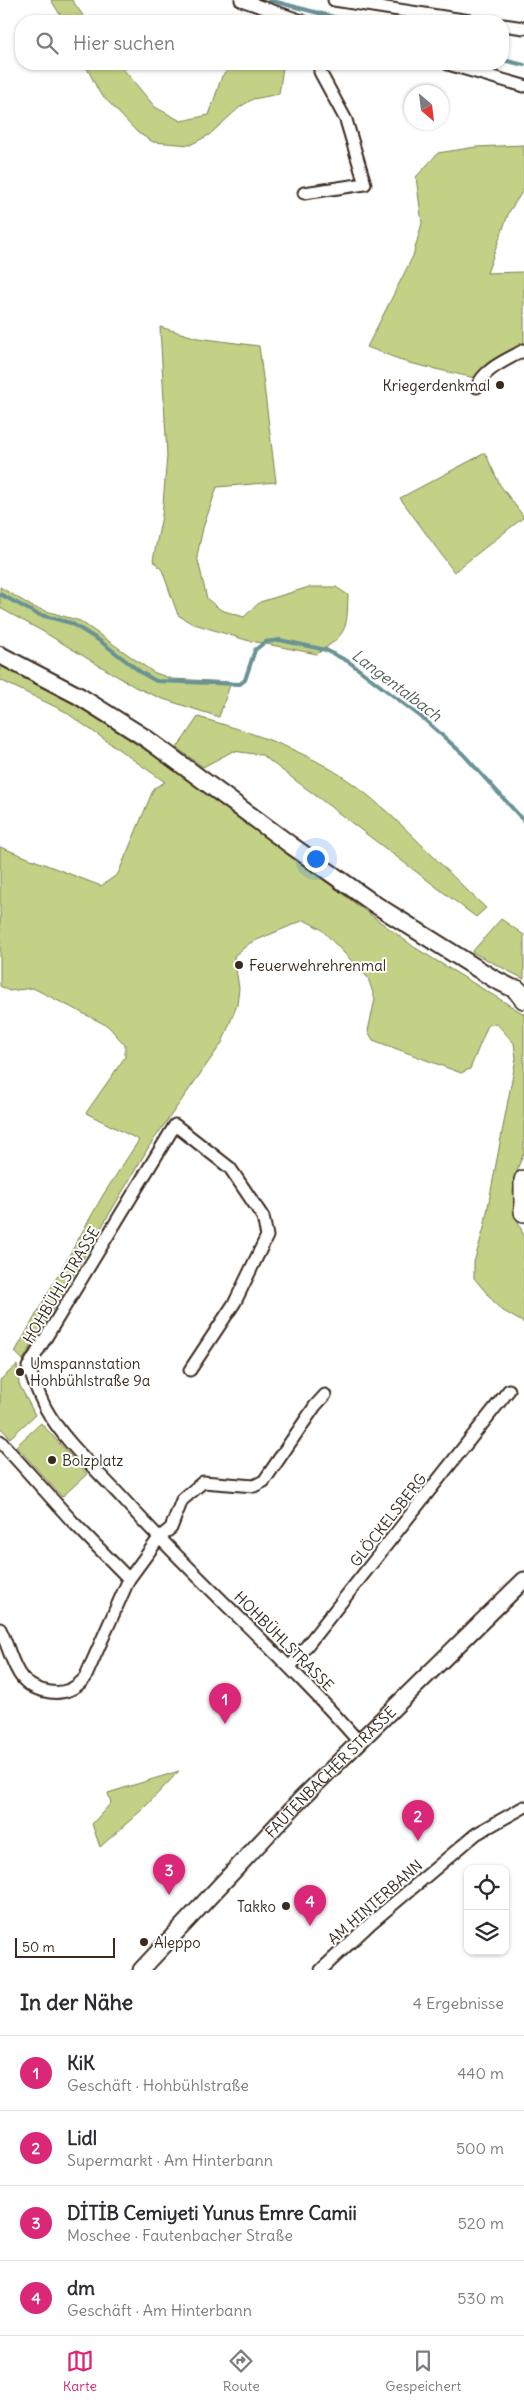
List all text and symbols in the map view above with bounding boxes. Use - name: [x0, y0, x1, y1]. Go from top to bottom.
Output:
- search box: [15, 15, 509, 70]
- icon: search: [33, 29, 61, 57]
- text: Hier suchen: [73, 31, 175, 55]
- north arrow: [404, 85, 449, 130]
- place label: Kriegerdenkmal: [383, 376, 490, 395]
- marker: Kriegerdenkmal: [494, 379, 506, 391]
- water label: Langentalbach: [348, 645, 446, 726]
- your location: [303, 846, 329, 872]
- place label: Feuerwehrehrenmal: [249, 956, 386, 975]
- marker: Feuerwehrehrenmal: [233, 959, 245, 971]
- street label: HOHBÜHLSTRASSE: [19, 1223, 103, 1347]
- place label: Umspannstation Hohbühlstraße 9a: [30, 1354, 151, 1390]
- marker: Umspannstation Hohbühlstraße 9a: [14, 1366, 26, 1378]
- place label: Bolzplatz: [62, 1451, 124, 1470]
- marker: Bolzplatz: [46, 1454, 58, 1466]
- street label: GLÖCKELSBERG: [346, 1469, 430, 1571]
- street label: HOHBÜHLSTRASSE: [230, 1587, 338, 1695]
- pin: 1: [209, 1683, 241, 1724]
- street label: FAUTENBACHER STRASSE: [261, 1702, 400, 1841]
- pin: 2: [402, 1800, 434, 1841]
- pin: 3: [153, 1854, 185, 1895]
- street label: AM HINTERBANN: [324, 1856, 426, 1948]
- map controls: [464, 1865, 509, 1955]
- button: locate: [464, 1865, 509, 1910]
- pin: 4: [294, 1885, 326, 1926]
- place label: Takko: [237, 1897, 276, 1916]
- marker: Takko: [280, 1900, 292, 1912]
- button: layers: [464, 1910, 509, 1955]
- place label: Aleppo: [154, 1933, 201, 1952]
- scale bar: [15, 1935, 115, 1958]
- marker: Aleppo: [138, 1936, 150, 1948]
- text: 50 m: [22, 1938, 55, 1956]
- text: In der Nähe: [20, 1989, 133, 2016]
- text: 4 Ergebnisse: [413, 1993, 504, 2013]
- text: KiK: [67, 2051, 95, 2075]
- text: 1: [33, 2063, 39, 2083]
- text: 440 m: [457, 2063, 504, 2083]
- text: Geschäft · Hohbühlstraße: [67, 2075, 249, 2095]
- text: Lidl: [67, 2126, 97, 2150]
- text: 2: [32, 2138, 40, 2158]
- text: 500 m: [456, 2138, 504, 2158]
- text: Supermarkt · Am Hinterbann: [67, 2150, 273, 2170]
- text: DİTİB Cemiyeti Yunus Emre Camii: [67, 2201, 357, 2225]
- text: 3: [31, 2213, 41, 2233]
- text: 520 m: [458, 2213, 504, 2233]
- text: Moschee · Fautenbacher Straße: [67, 2225, 293, 2245]
- text: dm: [67, 2276, 95, 2300]
- text: 4: [31, 2288, 41, 2308]
- text: 530 m: [457, 2288, 504, 2308]
- text: Geschäft · Am Hinterbann: [67, 2300, 252, 2320]
- tab: Karte: [63, 2347, 97, 2395]
- tab: Route: [223, 2347, 260, 2395]
- tab: Gespeichert: [385, 2347, 461, 2395]

